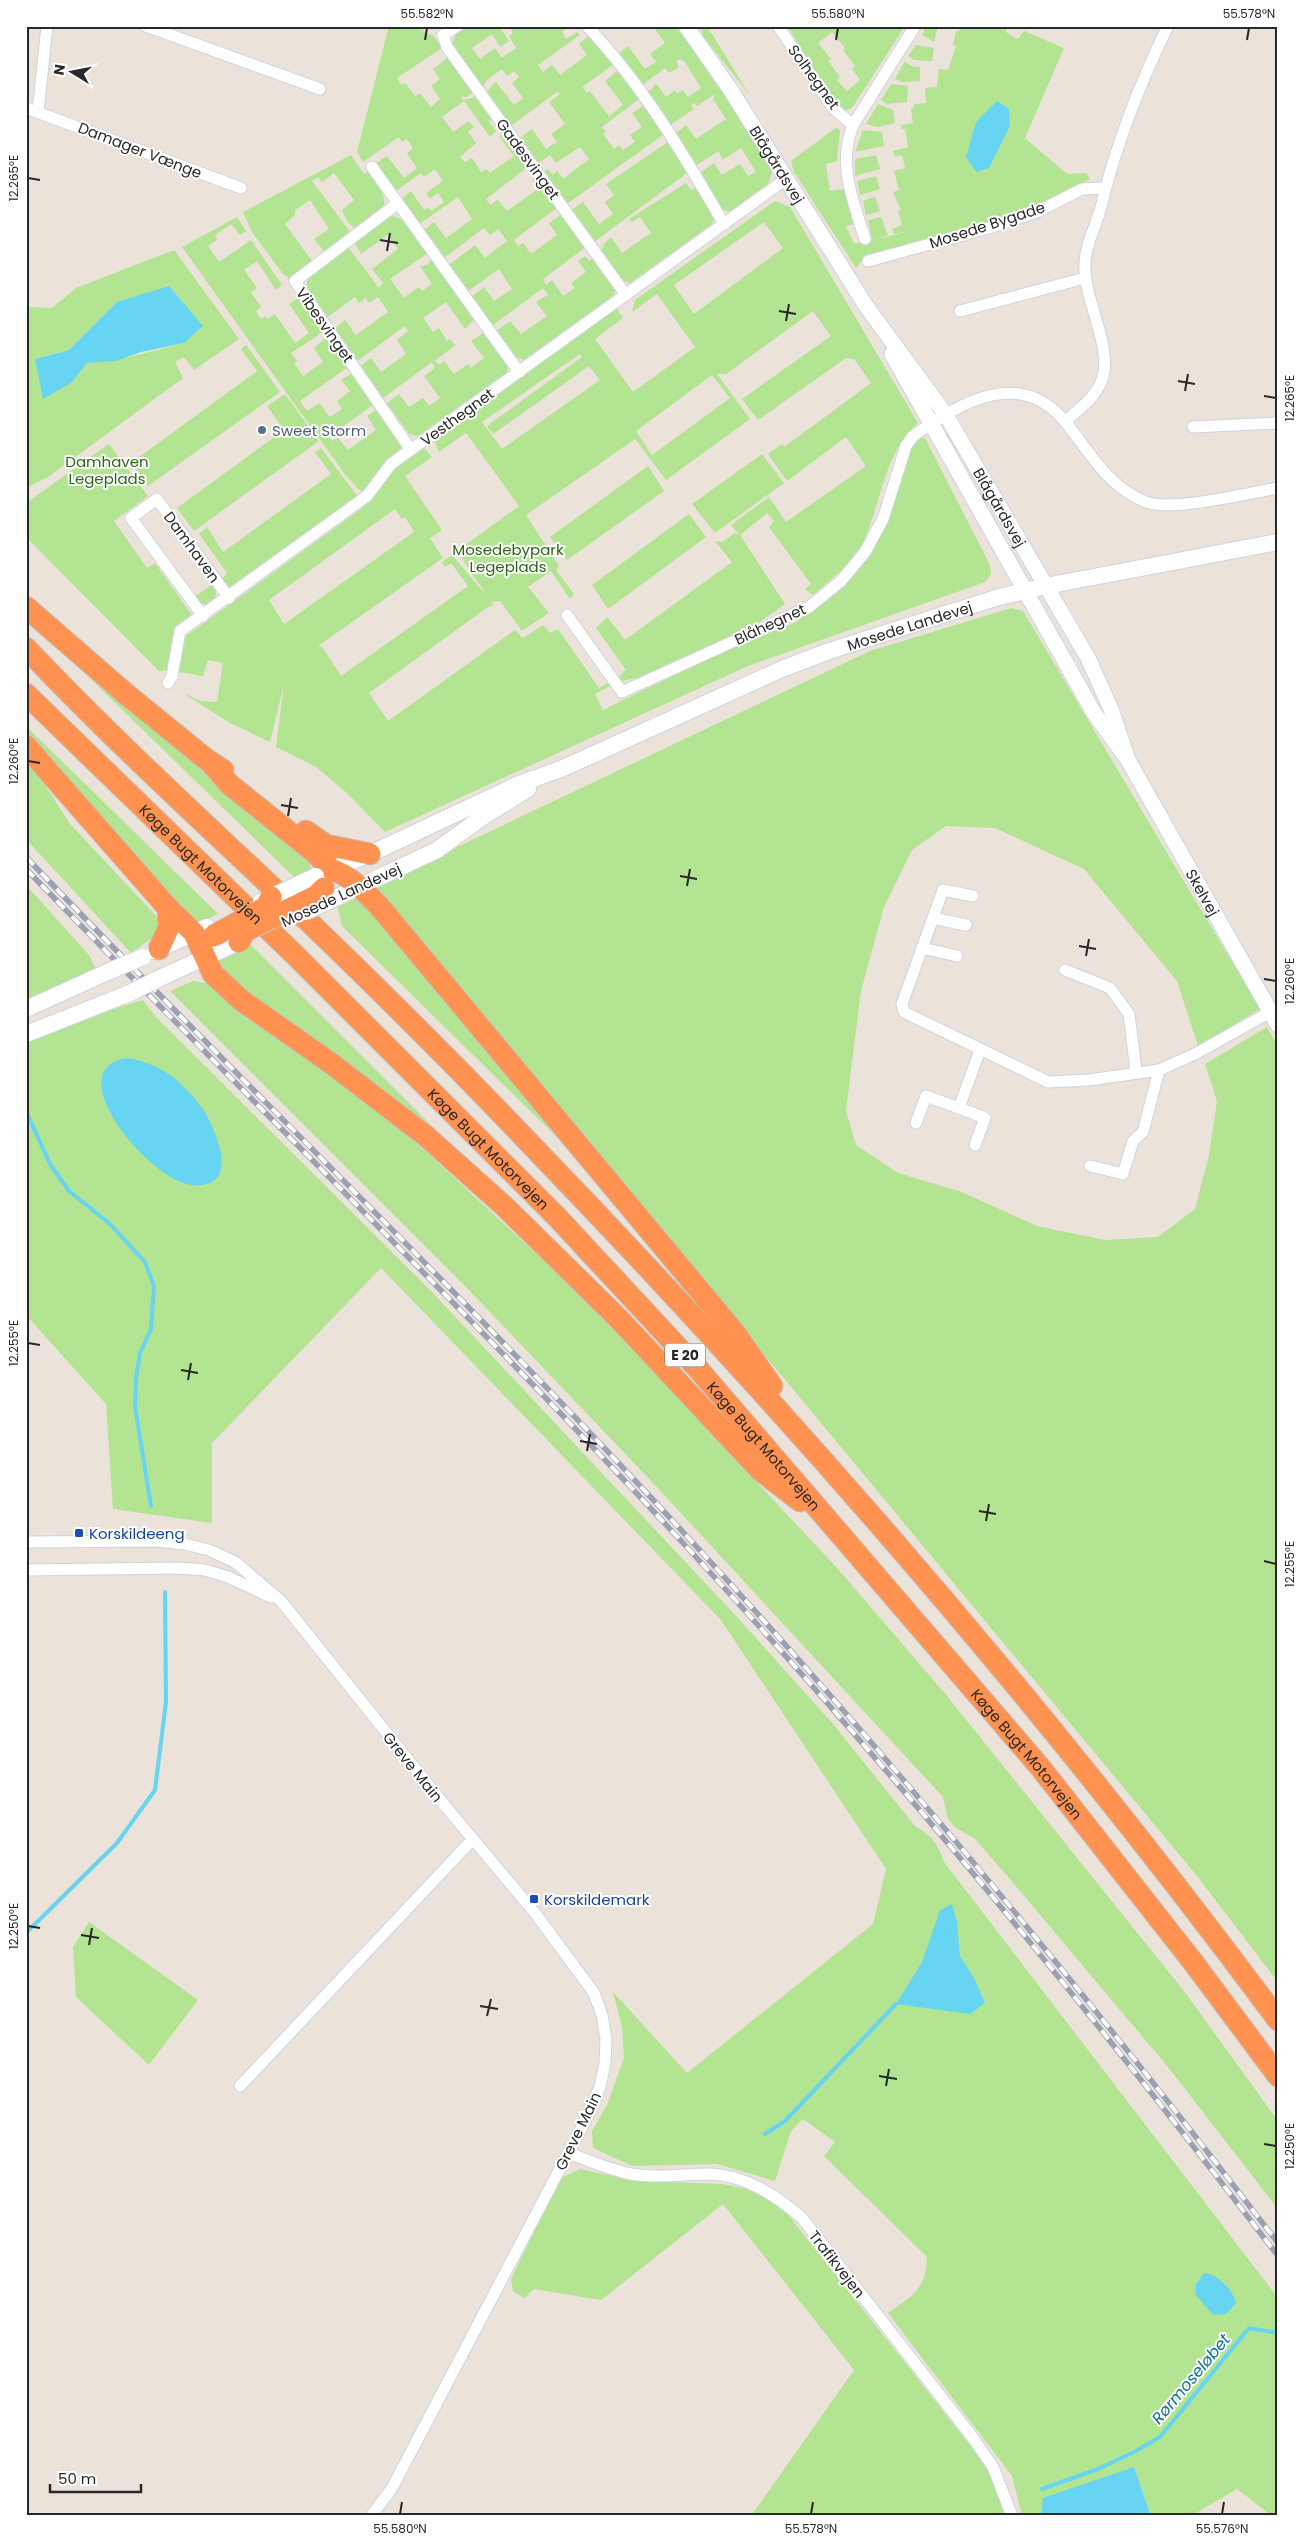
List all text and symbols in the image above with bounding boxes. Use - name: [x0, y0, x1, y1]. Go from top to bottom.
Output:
- text: 55.582°N: [401, 5, 453, 22]
- text: 55.580°N: [811, 5, 865, 22]
- text: 55.578°N: [1223, 5, 1275, 22]
- street label: Solhegnet: [783, 40, 845, 114]
- north arrow: [48, 48, 98, 98]
- text: N: [48, 63, 70, 77]
- street label: Gadesvinget: [491, 114, 565, 204]
- street label: Damager Vænge: [75, 117, 205, 183]
- street label: Blågårdsvej: [745, 122, 810, 208]
- text: 12.265°E: [5, 155, 22, 201]
- street label: Mosede Bygade: [926, 196, 1048, 254]
- street label: Vibesvinget: [291, 283, 359, 367]
- text: 12.265°E: [1281, 375, 1298, 421]
- street label: Vesthegnet: [416, 383, 498, 451]
- place label: Sweet Storm: [272, 420, 366, 441]
- marker: Sweet Storm: [256, 424, 268, 436]
- park label: Damhaven Legeplads: [65, 451, 149, 489]
- street label: Blågårdsvej: [969, 464, 1031, 551]
- street label: Damhaven: [159, 507, 225, 587]
- park label: Mosedebypark Legeplads: [452, 539, 564, 577]
- street label: Mosede Landevej: [844, 596, 975, 655]
- street label: Blåhegnet: [731, 598, 809, 650]
- text: 12.260°E: [5, 738, 22, 784]
- street label: Køge Bugt Motorvejen: [135, 799, 267, 929]
- street label: Mosede Landevej: [278, 858, 404, 932]
- street label: Skelvej: [1181, 865, 1225, 920]
- text: 12.260°E: [1281, 958, 1298, 1004]
- street label: Køge Bugt Motorvejen: [423, 1083, 554, 1214]
- text: 12.255°E: [5, 1320, 22, 1366]
- road number: E 20: [665, 1344, 705, 1366]
- street label: Køge Bugt Motorvejen: [703, 1377, 826, 1515]
- place label: Korskildeeng: [89, 1523, 185, 1544]
- marker: Korskildeeng: [73, 1527, 85, 1539]
- text: 12.255°E: [1281, 1541, 1298, 1587]
- street label: Køge Bugt Motorvejen: [967, 1684, 1088, 1824]
- street label: Greve Main: [378, 1728, 448, 1806]
- place label: Korskildemark: [544, 1889, 650, 1910]
- marker: Korskildemark: [528, 1893, 540, 1905]
- text: 12.250°E: [5, 1903, 22, 1949]
- street label: Greve Main: [550, 2088, 606, 2174]
- text: 12.250°E: [1281, 2123, 1298, 2169]
- street label: Trafikvejen: [804, 2226, 870, 2302]
- water label: Rørmoseløbet: [1146, 2328, 1236, 2429]
- scale bar: [50, 2462, 141, 2494]
- text: 50 m: [58, 2468, 96, 2489]
- text: 55.580°N: [373, 2520, 427, 2537]
- text: 55.578°N: [785, 2520, 837, 2537]
- text: 55.576°N: [1196, 2520, 1248, 2537]

